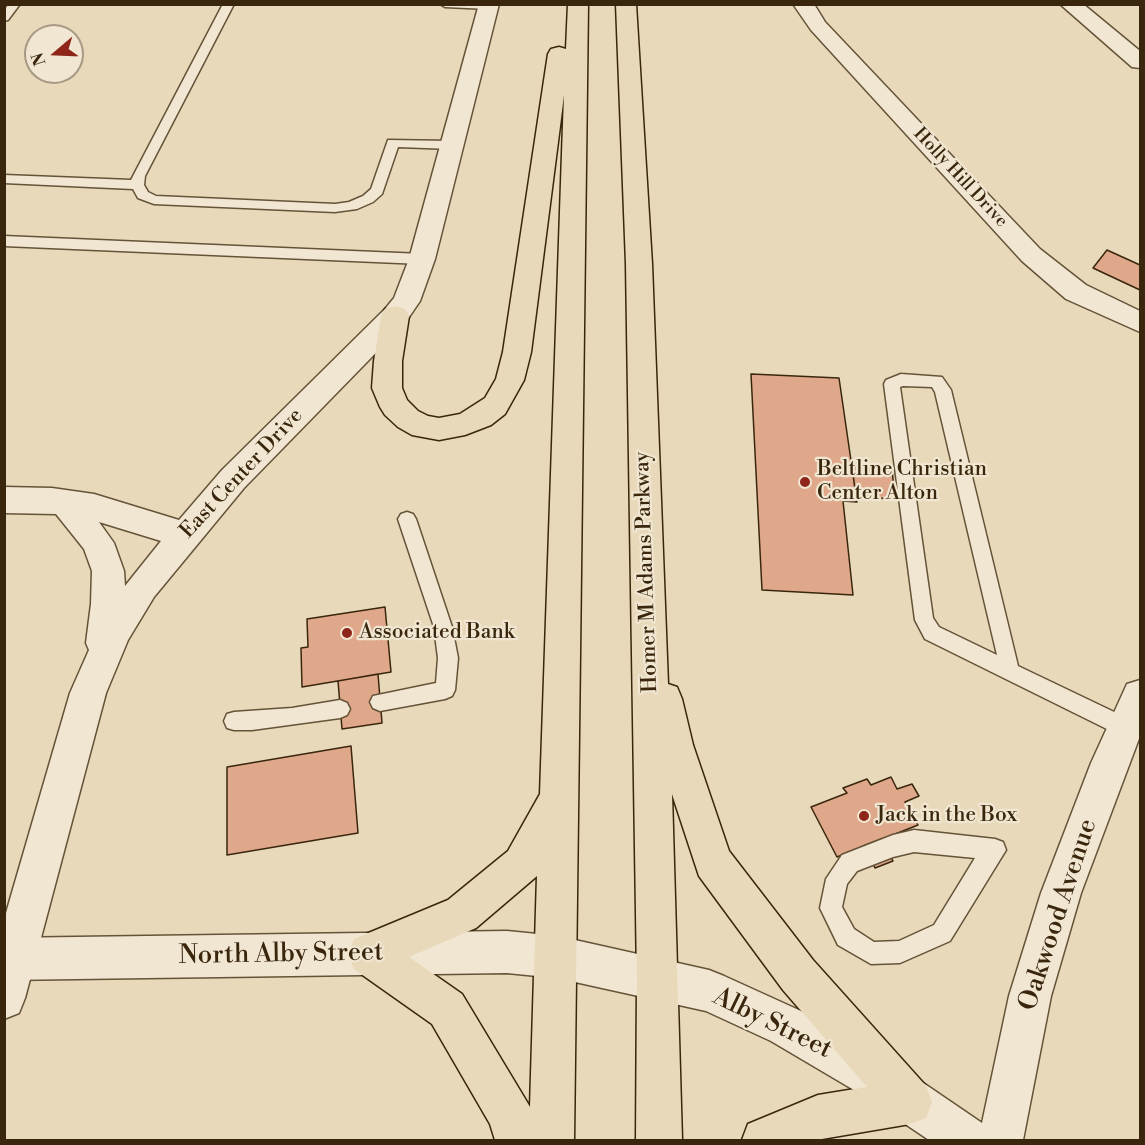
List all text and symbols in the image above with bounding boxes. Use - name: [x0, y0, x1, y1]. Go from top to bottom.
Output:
- north arrow: [24, 24, 84, 84]
- text: N: [27, 50, 50, 68]
- street label: Holly Hill Drive: [908, 124, 1012, 232]
- street label: East Center Drive: [175, 404, 309, 544]
- street label: Homer M Adams Parkway: [630, 451, 664, 693]
- place label: Beltline Christian Center Alton: [817, 457, 987, 507]
- marker: Beltline Christian Center Alton: [798, 475, 812, 489]
- place label: Associated Bank: [359, 620, 515, 646]
- marker: Associated Bank: [340, 626, 354, 640]
- place label: Jack in the Box: [876, 803, 1017, 829]
- marker: Jack in the Box: [857, 809, 871, 823]
- street label: Oakwood Avenue: [1013, 815, 1105, 1015]
- street label: North Alby Street: [178, 938, 384, 972]
- street label: Alby Street: [707, 982, 837, 1066]

